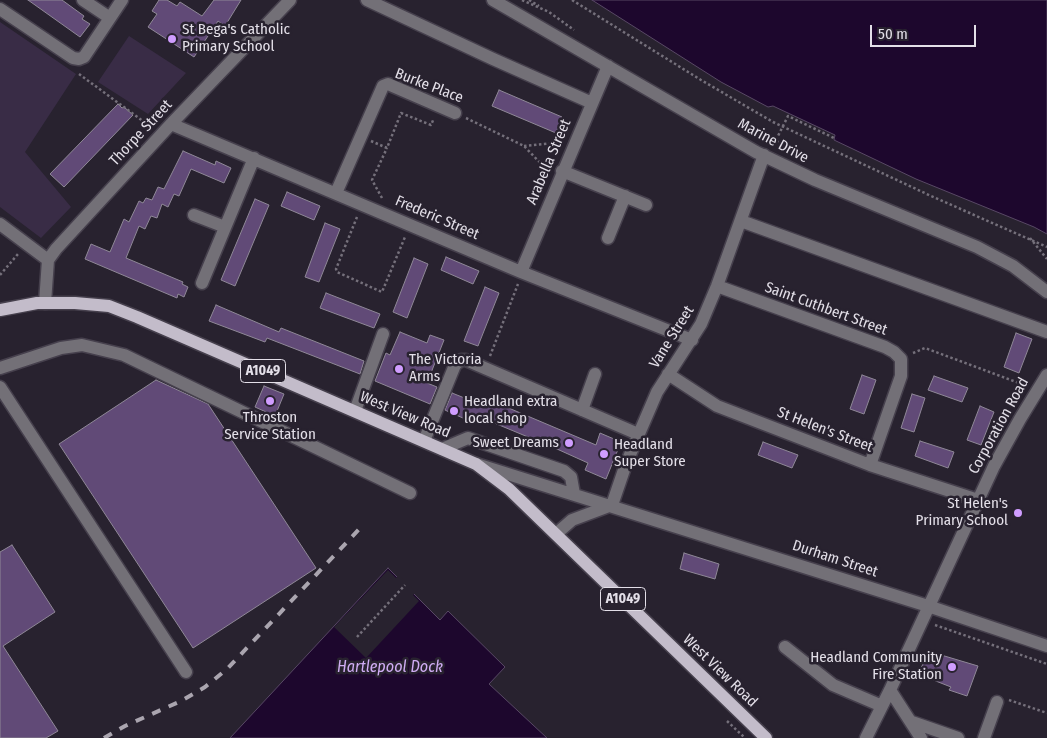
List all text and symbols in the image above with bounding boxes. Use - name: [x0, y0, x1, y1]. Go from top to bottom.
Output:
- scale bar: [872, 15, 978, 47]
- place label: St Bega's Catholic Primary School: [182, 21, 290, 56]
- text: 50 m: [878, 25, 908, 43]
- marker: St Bega's Catholic Primary School: [166, 33, 178, 45]
- street label: Burke Place: [392, 65, 466, 107]
- street label: Thorpe Street: [106, 96, 176, 170]
- street label: Marine Drive: [735, 115, 811, 167]
- street label: Arabella Street: [523, 117, 575, 207]
- street label: Frederic Street: [392, 192, 482, 244]
- street label: Saint Cuthbert Street: [762, 279, 890, 339]
- street label: Vane Street: [646, 303, 698, 371]
- place label: The Victoria Arms: [409, 351, 482, 386]
- road number: A1049: [240, 360, 286, 382]
- marker: The Victoria Arms: [393, 363, 405, 375]
- street label: Corporation Road: [965, 375, 1033, 477]
- street label: West View Road: [357, 388, 453, 442]
- place label: Headland extra local shop: [464, 393, 557, 428]
- marker: Throston Service Station: [264, 395, 276, 407]
- street label: St Helen's Street: [775, 403, 875, 457]
- marker: Headland extra local shop: [448, 405, 460, 417]
- place label: Throston Service Station: [224, 409, 316, 444]
- place label: Sweet Dreams: [472, 434, 559, 452]
- place label: Headland Super Store: [614, 436, 686, 471]
- marker: Sweet Dreams: [563, 437, 575, 449]
- marker: Headland Super Store: [598, 448, 610, 460]
- place label: St Helen's Primary School: [916, 495, 1008, 530]
- marker: St Helen's Primary School: [1012, 507, 1024, 519]
- street label: Durham Street: [790, 537, 880, 581]
- road number: A1049: [600, 588, 646, 610]
- street label: West View Road: [679, 631, 761, 711]
- place label: Headland Community Fire Station: [810, 649, 942, 684]
- water label: Hartlepool Dock: [337, 658, 443, 678]
- marker: Headland Community Fire Station: [946, 661, 958, 673]

